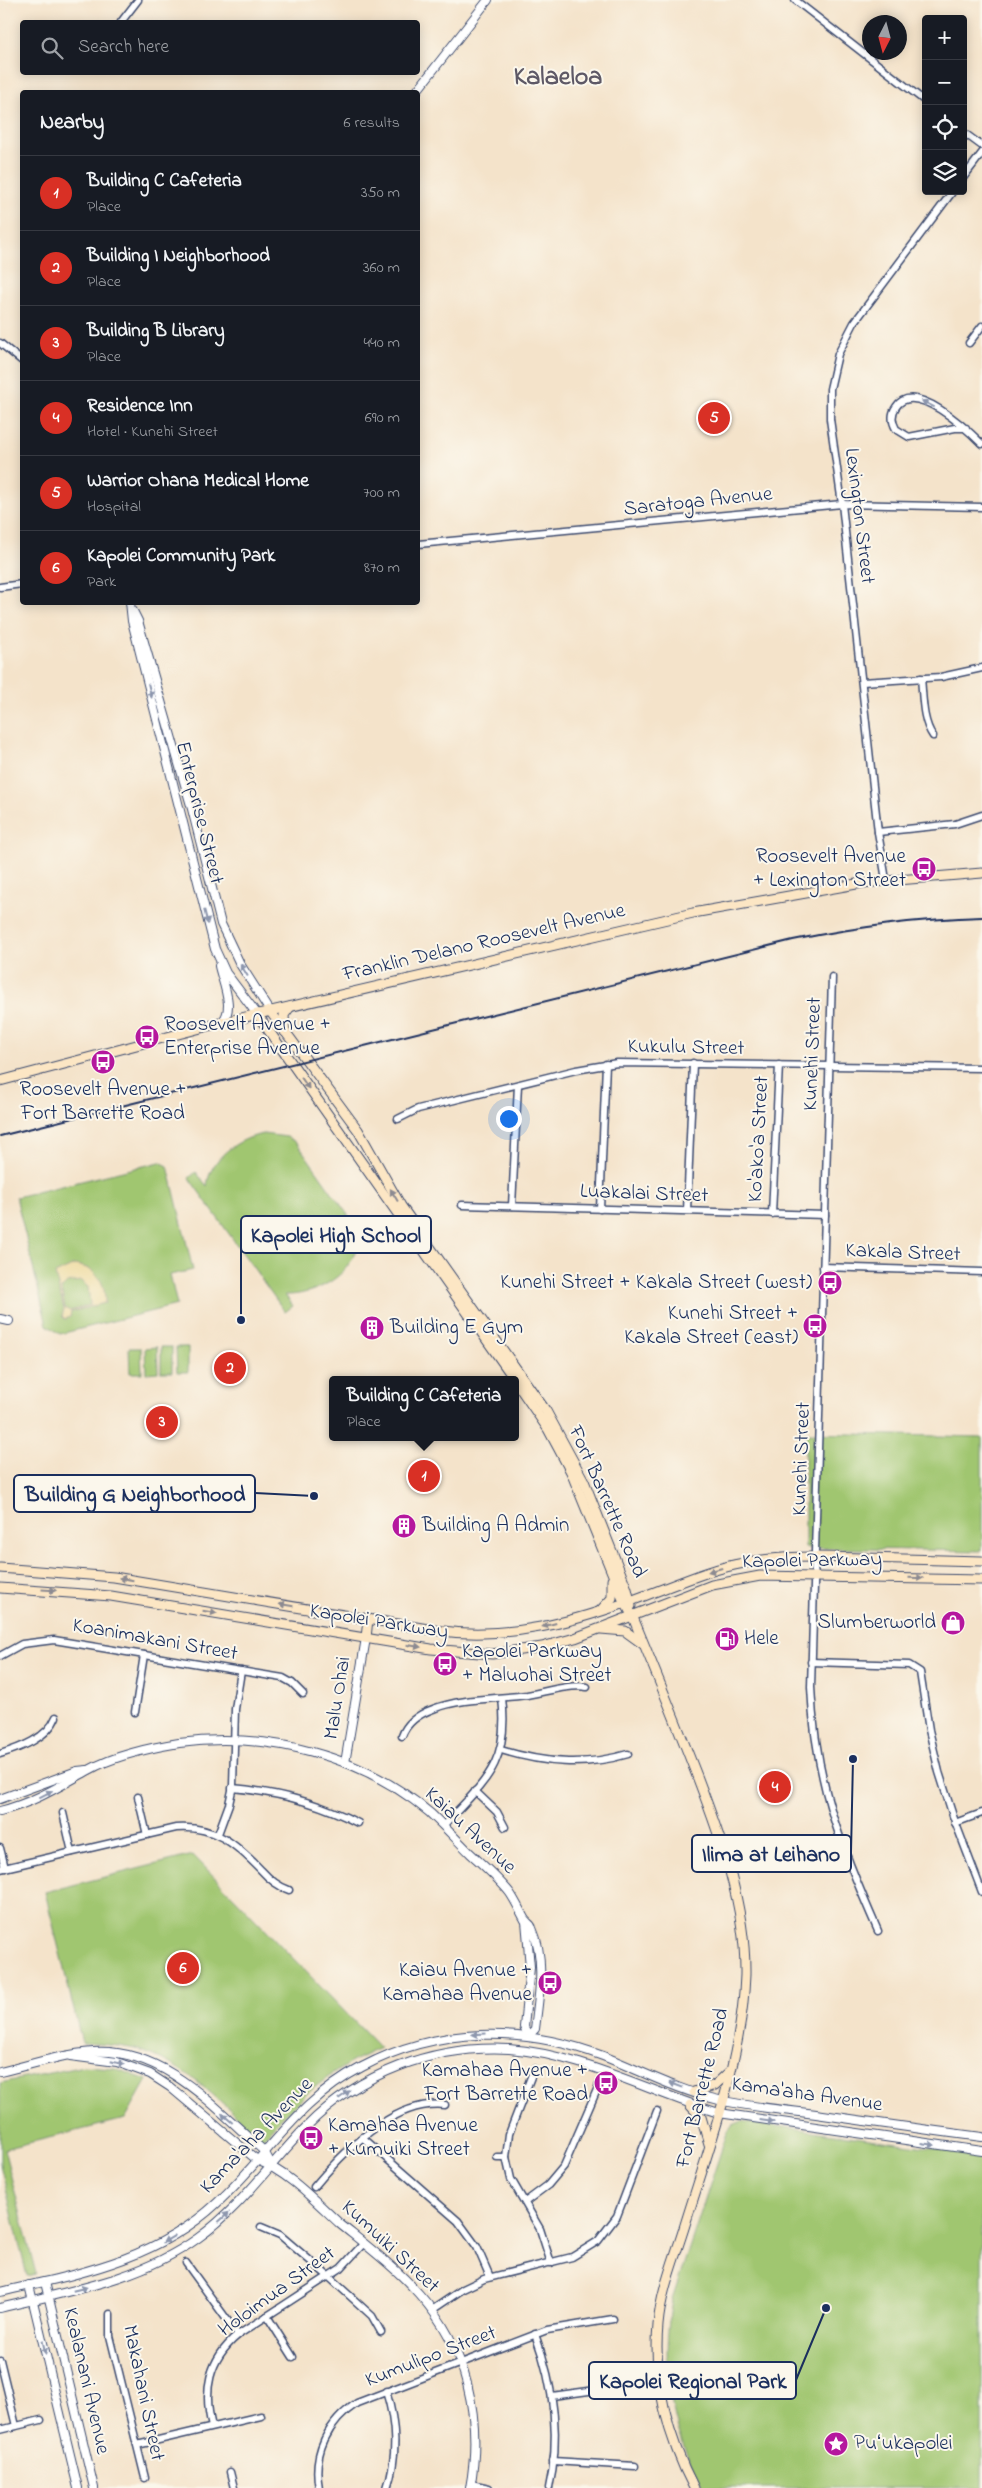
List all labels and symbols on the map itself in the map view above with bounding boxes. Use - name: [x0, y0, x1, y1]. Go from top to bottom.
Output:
- north arrow: [862, 15, 907, 60]
- district label: Kalaeloa: [514, 59, 602, 97]
- pin: 5: [698, 399, 730, 437]
- one-way arrow: [921, 400, 935, 408]
- street label: Lexington Street: [834, 446, 882, 586]
- street label: Saratoga Avenue: [622, 479, 775, 527]
- one-way arrow: [146, 684, 154, 699]
- street label: Enterprise Street: [167, 739, 231, 887]
- place label: Roosevelt Avenue + Lexington Street: [753, 842, 907, 898]
- bus stop icon: Roosevelt Avenue + Lexington Street: [911, 856, 937, 882]
- street label: Franklin Delano Roosevelt Avenue: [339, 896, 629, 990]
- one-way arrow: [203, 909, 211, 924]
- one-way arrow: [239, 964, 248, 977]
- street label: Kunehi Street: [796, 997, 830, 1111]
- place label: Roosevelt Avenue + Enterprise Avenue: [164, 1010, 331, 1064]
- bus stop icon: Roosevelt Avenue + Enterprise Avenue: [134, 1024, 160, 1050]
- street label: Kukulu Street: [627, 1032, 745, 1064]
- bus stop icon: Roosevelt Avenue + Fort Barrette Road: [90, 1049, 116, 1075]
- place label: Roosevelt Avenue + Fort Barrette Road: [20, 1075, 186, 1129]
- street label: Ko'ako'a Street: [741, 1075, 777, 1203]
- one-way arrow: [300, 1076, 310, 1090]
- your location: [496, 1106, 522, 1132]
- street label: Luakalai Street: [579, 1177, 709, 1211]
- one-way arrow: [390, 1188, 399, 1201]
- callout: Kapolei High School: [241, 1216, 431, 1253]
- text: Kapolei High School: [251, 1221, 421, 1254]
- street label: Kakala Street: [845, 1236, 961, 1270]
- place label: Kunehi Street + Kakala Street (west): [500, 1268, 812, 1298]
- bus stop icon: Kunehi Street + Kakala Street (west): [817, 1270, 843, 1296]
- place label: Kunehi Street + Kakala Street (east): [624, 1299, 798, 1353]
- place label: Building E Gym: [389, 1313, 523, 1345]
- bus stop icon: Kunehi Street + Kakala Street (east): [802, 1313, 828, 1339]
- building icon: Building E Gym: [359, 1315, 385, 1341]
- pin: 2: [214, 1349, 246, 1387]
- street label: Kunehi Street: [785, 1402, 819, 1516]
- pin: 3: [146, 1403, 178, 1441]
- street label: Fort Barrette Road: [560, 1420, 654, 1583]
- pin: 1: [408, 1457, 440, 1495]
- callout: Building G Neighborhood: [14, 1475, 255, 1512]
- text: Building G Neighborhood: [24, 1480, 246, 1513]
- place label: Building A Admin: [421, 1511, 569, 1543]
- building icon: Building A Admin: [391, 1513, 417, 1539]
- street label: Kapolei Parkway: [742, 1545, 882, 1579]
- one-way arrow: [708, 1566, 723, 1574]
- one-way arrow: [117, 1574, 133, 1582]
- one-way arrow: [908, 1574, 924, 1582]
- one-way arrow: [41, 1586, 57, 1594]
- street label: Kapolei Parkway: [307, 1596, 450, 1650]
- one-way arrow: [277, 1601, 293, 1609]
- place label: Slumberworld: [817, 1608, 936, 1638]
- one-way arrow: [202, 1609, 218, 1617]
- shop icon: Slumberworld: [940, 1610, 966, 1636]
- street label: Koanimakani Street: [70, 1611, 240, 1669]
- one-way arrow: [542, 1622, 557, 1630]
- place label: Hele: [744, 1624, 779, 1654]
- fuel station icon: Hele: [714, 1626, 740, 1652]
- place label: Kapolei Parkway + Maluohai Street: [462, 1637, 612, 1691]
- one-way arrow: [406, 1643, 422, 1651]
- bus stop icon: Kapolei Parkway + Maluohai Street: [432, 1651, 458, 1677]
- street label: Malu Ohai: [317, 1654, 359, 1742]
- pin: 4: [759, 1768, 791, 1806]
- street label: Kaiau Avenue: [417, 1780, 523, 1882]
- one-way arrow: [38, 1790, 53, 1798]
- callout: Ilima at Leihano: [692, 1835, 851, 1872]
- text: Ilima at Leihano: [702, 1840, 840, 1872]
- pin: 6: [167, 1949, 199, 1987]
- place label: Kaiau Avenue + Kamahaa Avenue: [382, 1956, 533, 2010]
- bus stop icon: Kaiau Avenue + Kamahaa Avenue: [537, 1970, 563, 1996]
- street label: Fort Barrette Road: [668, 2005, 737, 2172]
- one-way arrow: [471, 2031, 487, 2039]
- place label: Kamahaa Avenue + Fort Barrette Road: [422, 2056, 588, 2110]
- one-way arrow: [111, 2059, 126, 2067]
- street label: Kama'aha Avenue: [193, 2070, 321, 2201]
- bus stop icon: Kamahaa Avenue + Fort Barrette Road: [593, 2070, 619, 2096]
- street label: Kama'aha Avenue: [730, 2070, 885, 2121]
- one-way arrow: [669, 2081, 684, 2088]
- one-way arrow: [337, 2090, 351, 2100]
- place label: Kamahaa Avenue + Kumuiki Street: [328, 2111, 478, 2165]
- one-way arrow: [220, 2113, 233, 2124]
- one-way arrow: [760, 2117, 776, 2125]
- bus stop icon: Kamahaa Avenue + Kumuiki Street: [298, 2125, 324, 2151]
- one-way arrow: [921, 2140, 937, 2148]
- street label: Kumuiki Street: [334, 2193, 446, 2301]
- one-way arrow: [218, 2212, 230, 2223]
- one-way arrow: [162, 2234, 175, 2243]
- street label: Holoimua Street: [212, 2239, 342, 2345]
- one-way arrow: [73, 2285, 88, 2293]
- street label: Kealanani Avenue: [55, 2305, 118, 2458]
- street label: Kumulipo Street: [361, 2318, 501, 2396]
- street label: Makahani Street: [114, 2322, 172, 2464]
- one-way arrow: [40, 2340, 48, 2355]
- callout: Kapolei Regional Park: [589, 2362, 796, 2399]
- text: Kapolei Regional Park: [599, 2367, 788, 2400]
- place label: Puʻukapolei: [854, 2429, 952, 2459]
- place icon: Puʻukapolei: [823, 2431, 849, 2457]

